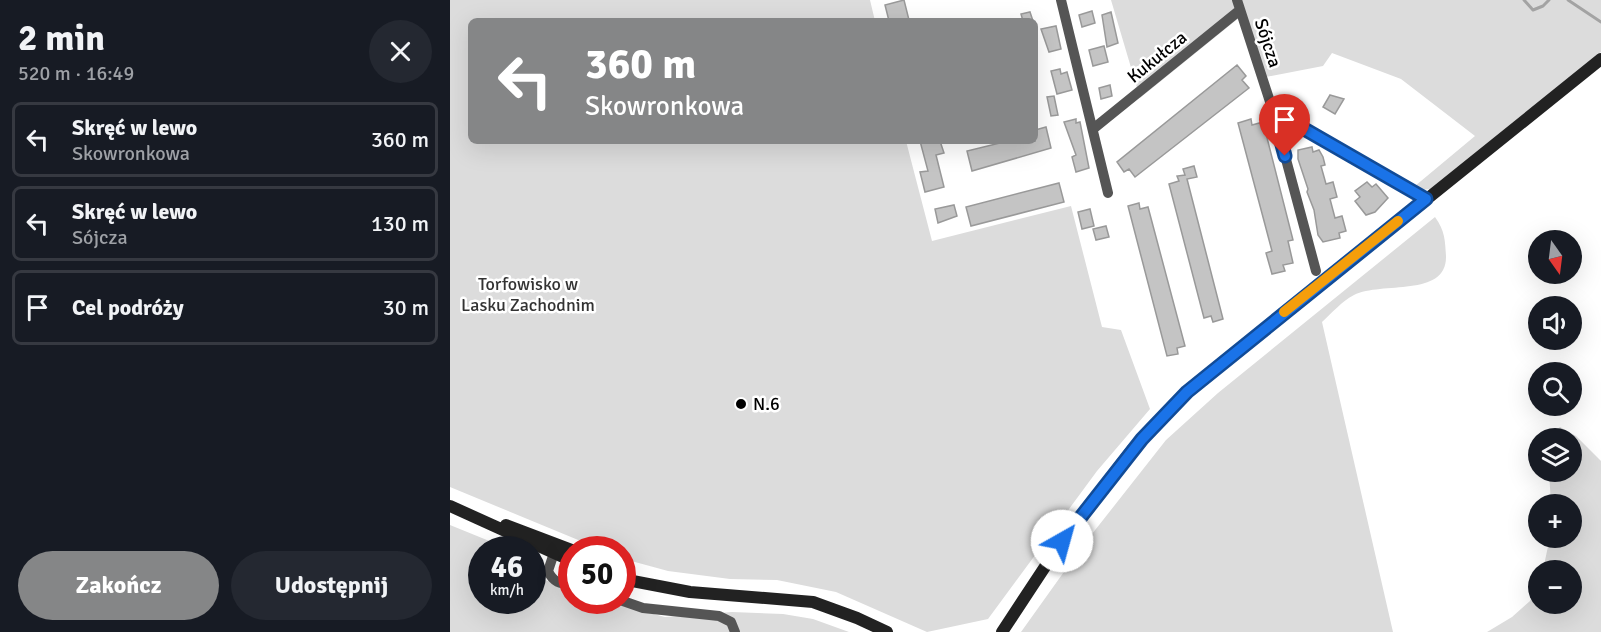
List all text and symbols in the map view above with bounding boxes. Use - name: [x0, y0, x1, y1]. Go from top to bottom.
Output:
- text: 2 min: [18, 16, 105, 61]
- street label: Sójcza: [1250, 16, 1286, 70]
- button: close: [369, 20, 432, 83]
- street label: Kukułcza: [1123, 26, 1191, 88]
- text: 360 m: [585, 39, 696, 90]
- icon: left: [486, 42, 564, 120]
- text: 520 m · 16:49: [18, 61, 134, 86]
- text: Skowronkowa: [585, 90, 744, 123]
- pin: [1259, 94, 1310, 156]
- icon: arrive: [1268, 103, 1301, 136]
- text: Skręć w lewo: [72, 114, 197, 141]
- icon: left: [21, 123, 54, 156]
- text: 360 m: [371, 126, 429, 153]
- text: Skowronkowa: [72, 141, 190, 166]
- text: Skręć w lewo: [72, 198, 197, 225]
- icon: left: [21, 207, 54, 240]
- text: 130 m: [371, 210, 429, 237]
- text: Sójcza: [72, 225, 128, 250]
- north arrow: [1528, 230, 1582, 284]
- map controls: [1528, 230, 1582, 614]
- park label: Torfowisko w Lasku Zachodnim: [461, 273, 595, 316]
- icon: arrive: [21, 291, 54, 324]
- text: Cel podróży: [72, 294, 184, 321]
- text: 30 m: [383, 294, 429, 321]
- button: sound: [1528, 296, 1582, 350]
- button: search: [1528, 362, 1582, 416]
- place label: N.6: [753, 393, 780, 415]
- marker: N.6: [734, 397, 748, 411]
- button: layers: [1528, 428, 1582, 482]
- button: +: [1528, 494, 1582, 548]
- position arrow: [1030, 509, 1094, 573]
- speed limit sign: 50: [558, 536, 636, 614]
- text: 46: [491, 549, 523, 586]
- button: Zakończ: [18, 551, 219, 620]
- button: Udostępnij: [231, 551, 432, 620]
- button: −: [1528, 560, 1582, 614]
- text: km/h: [490, 581, 524, 599]

